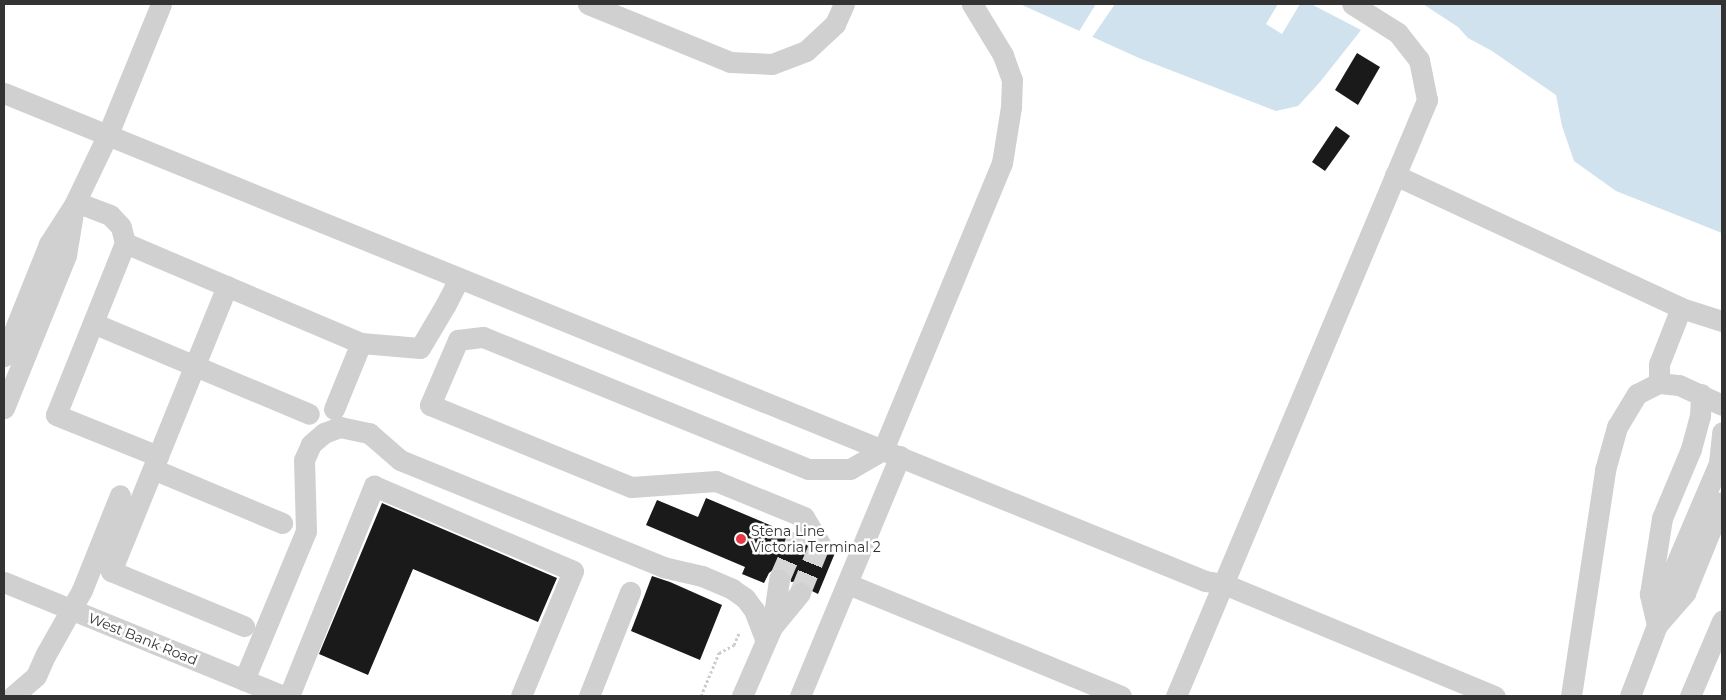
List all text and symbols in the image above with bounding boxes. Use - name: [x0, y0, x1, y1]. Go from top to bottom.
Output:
- place label: Stena Line Victoria Terminal 2: [751, 523, 881, 556]
- marker: Stena Line Victoria Terminal 2: [735, 533, 747, 545]
- street label: West Bank Road: [86, 609, 200, 669]

